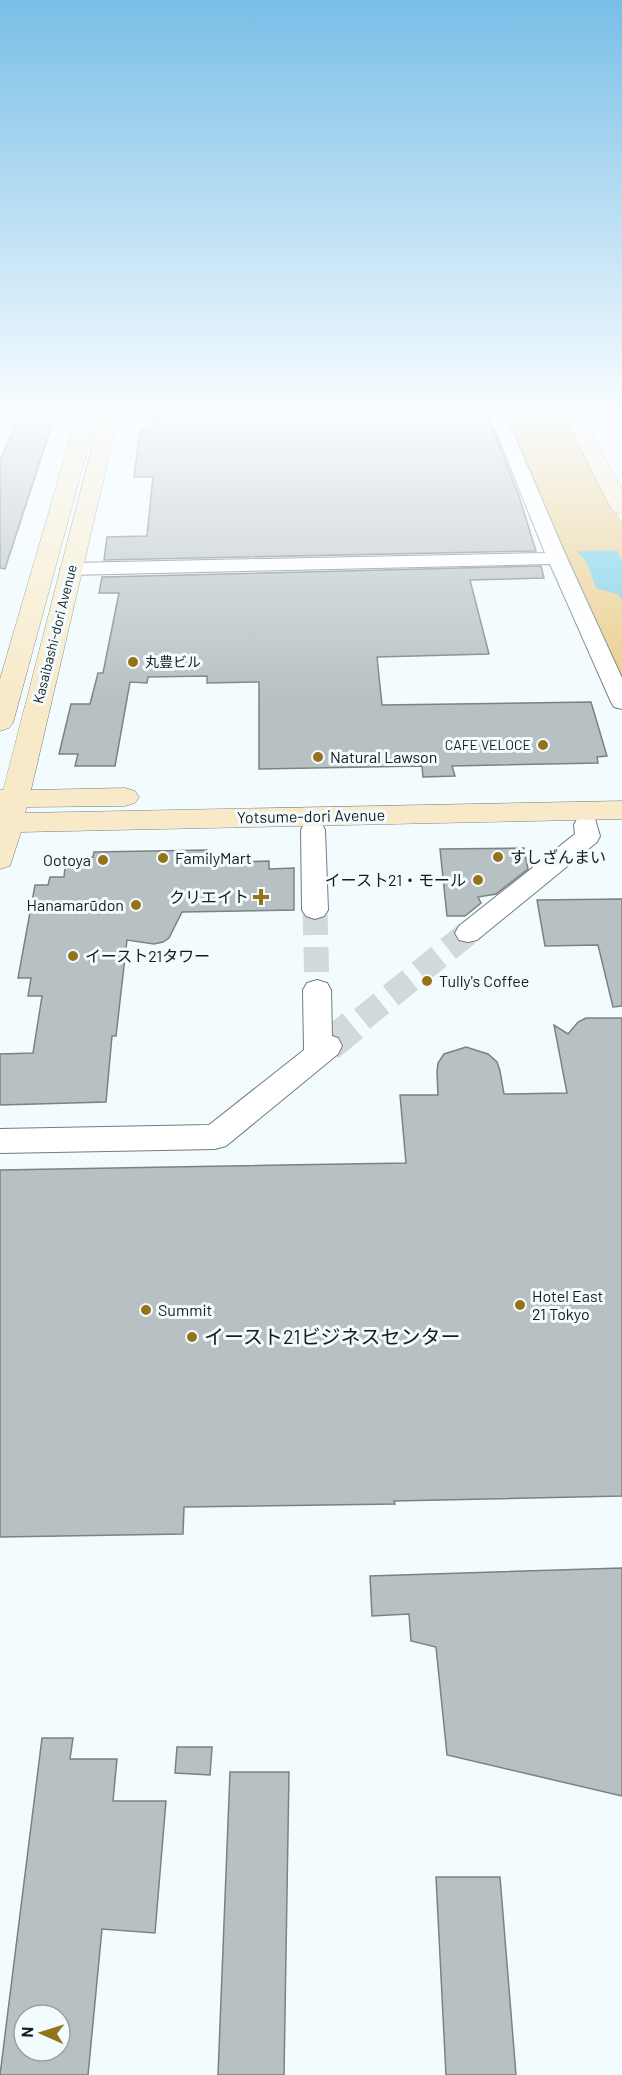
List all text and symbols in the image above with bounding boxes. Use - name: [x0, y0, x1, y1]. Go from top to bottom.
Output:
- street label: Kasaibashi-dori Avenue: [29, 563, 80, 705]
- place label: 丸豊ビル: [145, 653, 201, 670]
- marker: 丸豊ビル: [126, 655, 140, 669]
- place label: CAFE VELOCE: [445, 736, 531, 753]
- marker: CAFE VELOCE: [536, 738, 550, 752]
- place label: Natural Lawson: [330, 747, 437, 766]
- marker: Natural Lawson: [311, 750, 325, 764]
- street label: Yotsume-dori Avenue: [237, 805, 385, 826]
- place label: すしざんまい: [510, 847, 606, 866]
- place label: FamilyMart: [175, 848, 252, 867]
- place label: Ootoya: [43, 850, 91, 869]
- marker: すしざんまい: [491, 850, 505, 864]
- marker: FamilyMart: [156, 851, 170, 865]
- marker: Ootoya: [96, 853, 110, 867]
- place label: イース卜21・モール: [325, 870, 466, 889]
- marker: イース卜21・モール: [471, 873, 485, 887]
- place label: クリエイト: [169, 887, 249, 906]
- marker: クリエイト: [254, 890, 268, 904]
- place label: Hanamarūdon: [27, 895, 124, 914]
- marker: Hanamarūdon: [129, 898, 143, 912]
- place label: イースト21タワー: [85, 946, 210, 965]
- marker: イースト21タワー: [66, 949, 80, 963]
- place label: Tully's Coffee: [439, 971, 529, 990]
- marker: Tully's Coffee: [420, 974, 434, 988]
- place label: Hotel East 21 Tokyo: [532, 1286, 603, 1323]
- marker: Hotel East 21 Tokyo: [513, 1298, 527, 1312]
- place label: Summit: [158, 1300, 212, 1319]
- marker: Summit: [139, 1303, 153, 1317]
- place label: イースト21ビジネスセンター: [204, 1324, 460, 1348]
- marker: イースト21ビジネスセンター: [185, 1330, 199, 1344]
- north arrow: [12, 2003, 72, 2063]
- text: N: [17, 2026, 36, 2038]

